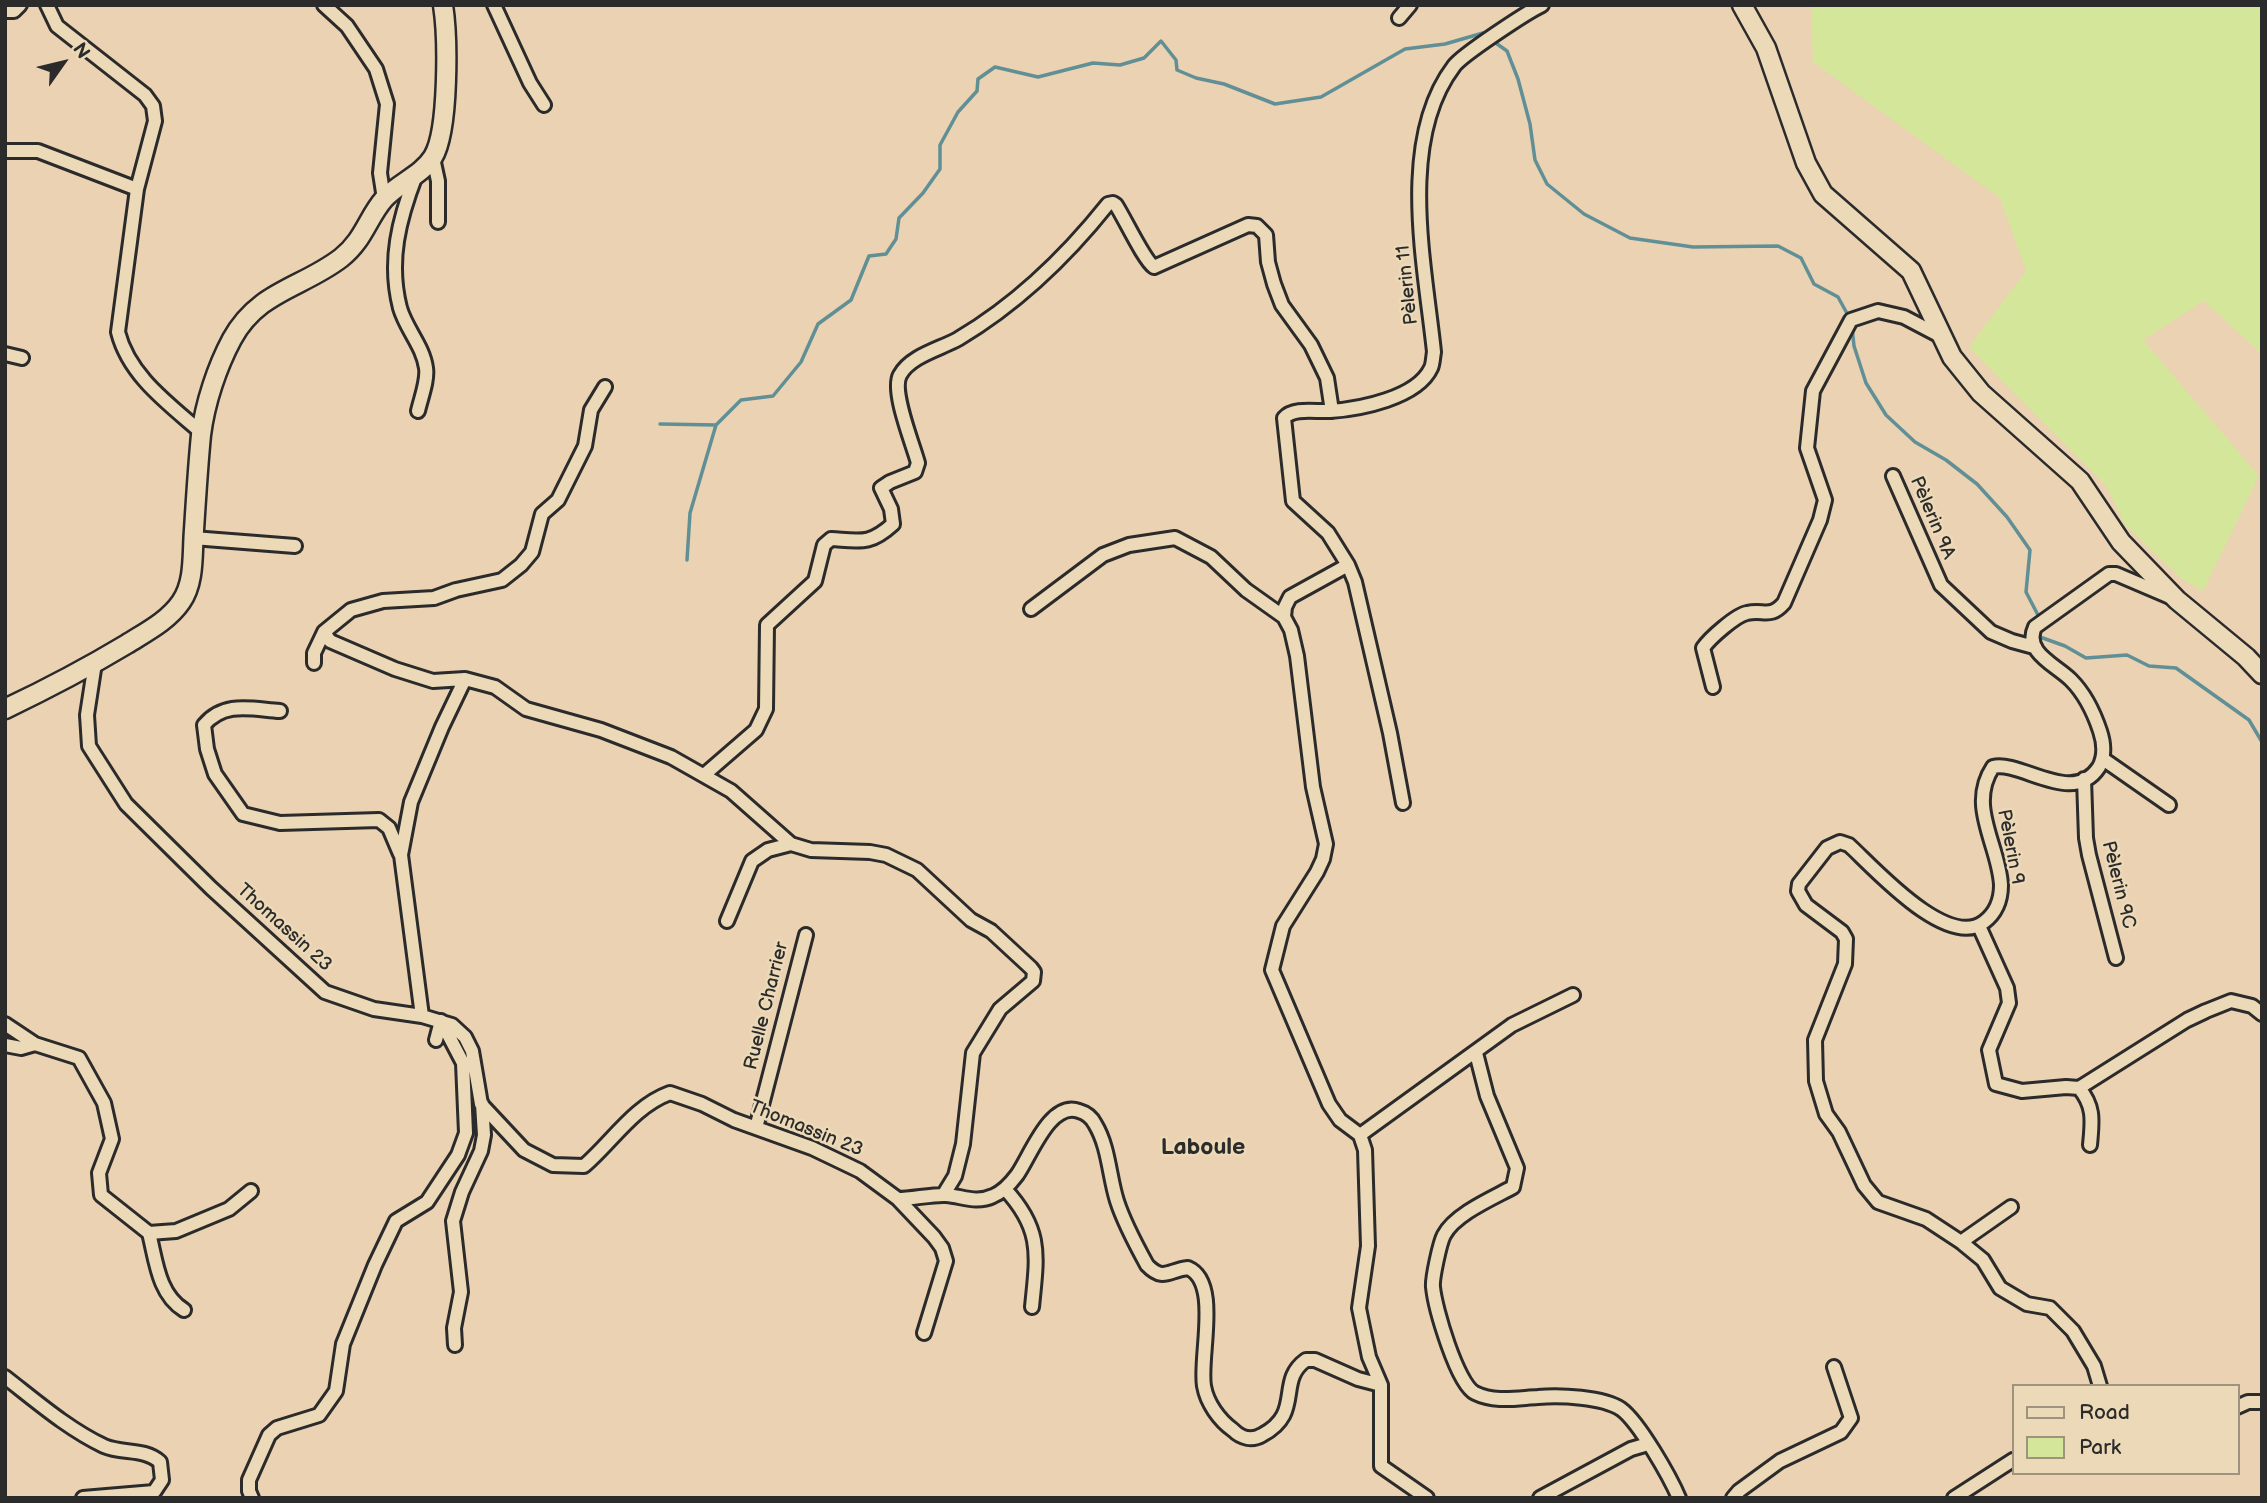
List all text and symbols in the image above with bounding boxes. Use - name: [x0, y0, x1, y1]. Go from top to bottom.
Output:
- north arrow: [28, 28, 98, 98]
- text: N: [67, 39, 94, 63]
- street label: Pèlerin 11: [1392, 244, 1424, 326]
- street label: Pèlerin 9A: [1904, 473, 1960, 563]
- street label: Pèlerin 9: [1992, 807, 2028, 887]
- street label: Pèlerin 9C: [2096, 839, 2140, 931]
- street label: Thomassin 23: [232, 879, 336, 977]
- street label: Ruelle Charrier: [740, 940, 794, 1072]
- street label: Thomassin 23: [746, 1096, 866, 1162]
- district label: Laboule: [1161, 1134, 1245, 1162]
- legend: [2011, 1384, 2239, 1475]
- text: Road: [2079, 1400, 2130, 1425]
- text: Park: [2079, 1435, 2121, 1460]

